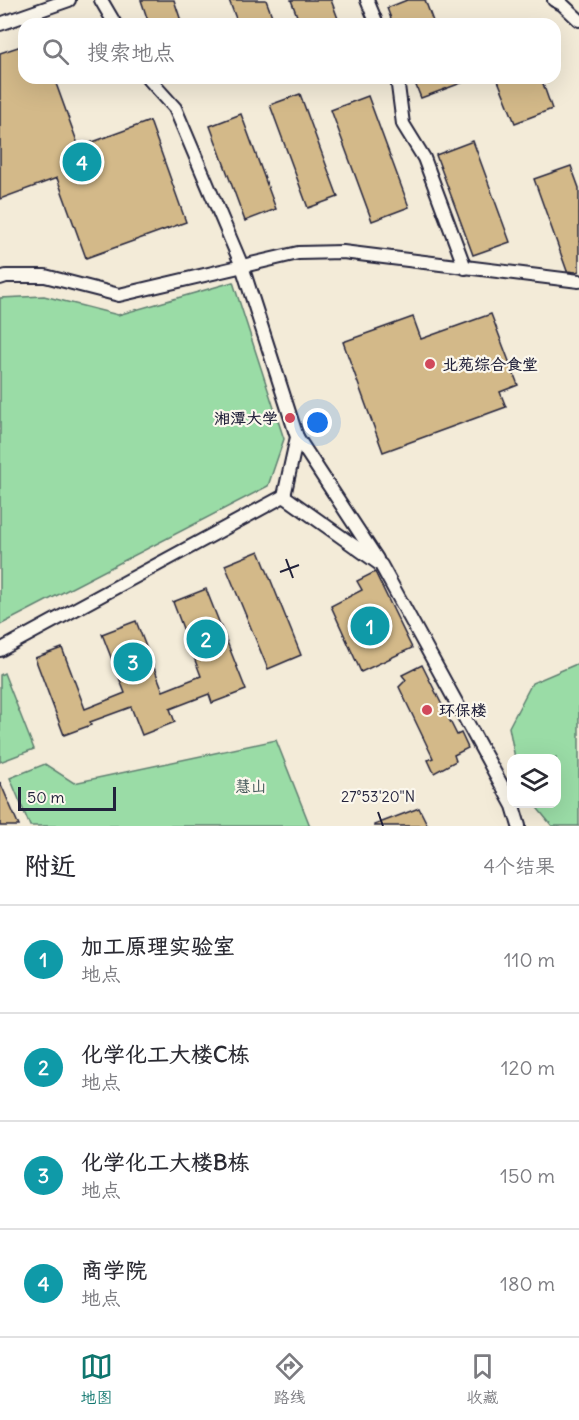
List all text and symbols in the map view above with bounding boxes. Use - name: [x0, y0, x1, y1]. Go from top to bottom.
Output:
- search box: [18, 18, 561, 84]
- icon: search: [39, 35, 72, 68]
- text: 搜索地点: [87, 38, 175, 66]
- pin: 4: [62, 140, 101, 184]
- place label: 北苑综合食堂: [442, 354, 538, 374]
- marker: 北苑综合食堂: [423, 357, 437, 371]
- place label: 湘潭大学: [214, 408, 278, 428]
- your location: [303, 408, 332, 437]
- marker: 湘潭大学: [283, 411, 297, 425]
- pin: 1: [350, 604, 389, 648]
- pin: 2: [186, 616, 226, 662]
- pin: 3: [114, 640, 152, 684]
- place label: 环保楼: [439, 700, 487, 720]
- marker: 环保楼: [420, 703, 434, 717]
- map controls: [507, 754, 561, 808]
- button: layers: [507, 754, 561, 808]
- park label: 慧山: [235, 776, 267, 796]
- scale bar: [18, 784, 116, 812]
- text: 50 m: [27, 787, 65, 807]
- text: 27°53'20"N: [341, 787, 415, 806]
- text: 附近: [24, 849, 76, 882]
- text: 4个结果: [483, 853, 555, 878]
- text: 加工原理实验室: [81, 932, 235, 960]
- text: 1: [40, 947, 47, 972]
- text: 110 m: [504, 947, 555, 972]
- text: 地点: [81, 961, 121, 986]
- text: 化学化工大楼C栋: [81, 1040, 249, 1068]
- text: 2: [38, 1055, 49, 1080]
- text: 120 m: [501, 1055, 555, 1080]
- text: 地点: [81, 1069, 121, 1094]
- text: 化学化工大楼B栋: [81, 1148, 249, 1176]
- text: 3: [38, 1163, 49, 1188]
- text: 150 m: [500, 1163, 555, 1188]
- text: 地点: [81, 1177, 121, 1202]
- text: 商学院: [81, 1256, 147, 1284]
- text: 4: [38, 1271, 49, 1296]
- text: 180 m: [500, 1271, 555, 1296]
- text: 地点: [81, 1285, 121, 1310]
- tab: 地图: [80, 1350, 113, 1408]
- tab: 路线: [273, 1350, 306, 1408]
- tab: 收藏: [466, 1350, 499, 1408]

